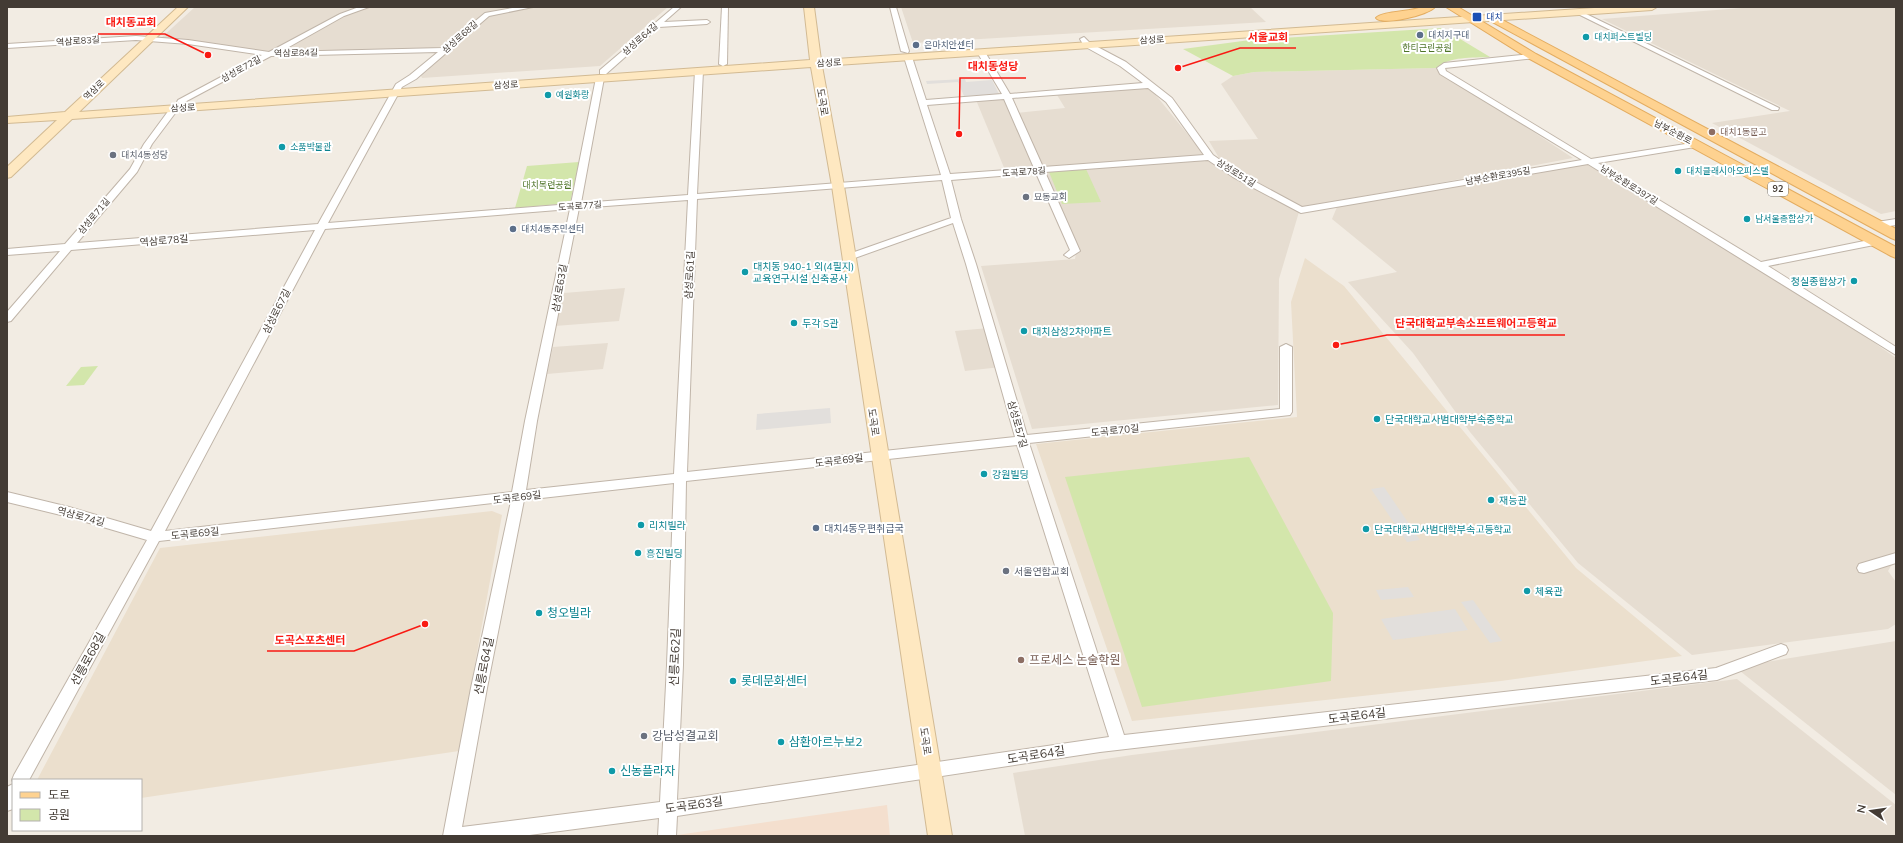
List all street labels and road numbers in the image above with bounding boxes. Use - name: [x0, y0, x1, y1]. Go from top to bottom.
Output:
- street label: 삼성로68길: [439, 18, 480, 55]
- street label: 삼성로64길: [619, 20, 660, 57]
- street label: 역삼로83길: [56, 33, 100, 48]
- street label: 삼성로: [1139, 33, 1165, 46]
- street label: 역삼로84길: [274, 47, 318, 58]
- street label: 삼성로72길: [219, 53, 263, 84]
- street label: 삼성로: [816, 56, 842, 69]
- street label: 역삼로: [81, 77, 106, 102]
- street label: 삼성로: [493, 78, 519, 91]
- street label: 도곡로: [814, 87, 831, 117]
- street label: 삼성로: [170, 101, 196, 114]
- street label: 남부순환로: [1652, 117, 1694, 146]
- street label: 삼성로51길: [1215, 156, 1258, 189]
- street label: 남부순환로397길: [1598, 162, 1660, 207]
- street label: 도곡로78길: [1002, 164, 1046, 179]
- street label: 남부순환로395길: [1465, 164, 1531, 187]
- road number: 92: [1768, 182, 1788, 196]
- street label: 삼성로71길: [75, 195, 112, 236]
- street label: 도곡로77길: [558, 198, 602, 213]
- street label: 역삼로78길: [139, 232, 189, 249]
- street label: 삼성로61길: [682, 250, 697, 300]
- street label: 삼성로63길: [549, 263, 570, 313]
- street label: 삼성로67길: [260, 287, 293, 336]
- street label: 삼성로57길: [1005, 399, 1030, 449]
- street label: 도곡로: [865, 407, 882, 437]
- street label: 도곡로70길: [1090, 421, 1140, 440]
- street label: 도곡로69길: [814, 451, 864, 470]
- street label: 도곡로69길: [492, 488, 542, 507]
- street label: 역삼로74길: [56, 504, 106, 529]
- street label: 도곡로69길: [170, 524, 220, 543]
- street label: 선릉로62길: [666, 627, 683, 687]
- street label: 선릉로68길: [67, 630, 108, 688]
- street label: 선릉로64길: [471, 636, 496, 696]
- street label: 도곡로64길: [1649, 666, 1709, 689]
- street label: 도곡로64길: [1327, 704, 1387, 727]
- street label: 도곡로: [917, 726, 934, 756]
- street label: 도곡로64길: [1006, 743, 1066, 766]
- street label: 도곡로63길: [664, 793, 724, 816]

